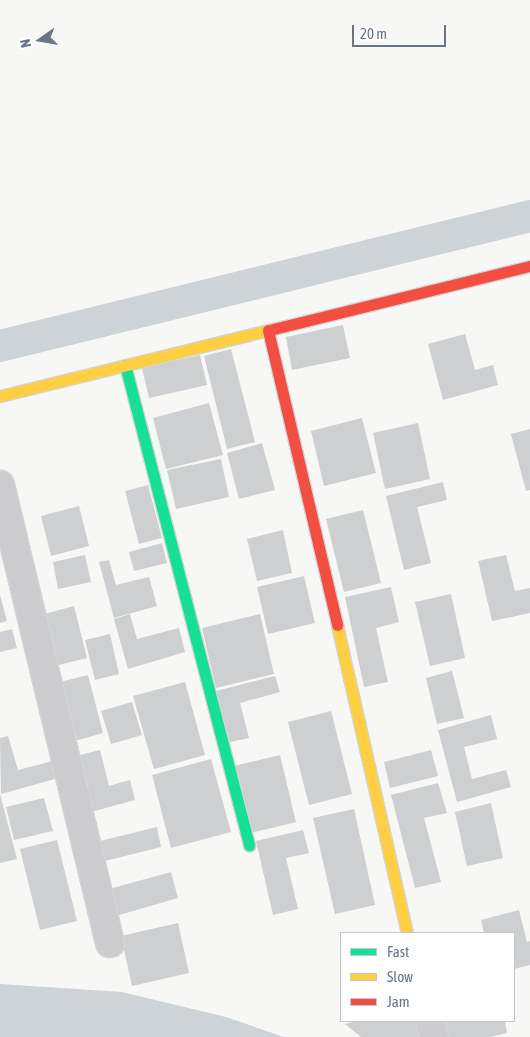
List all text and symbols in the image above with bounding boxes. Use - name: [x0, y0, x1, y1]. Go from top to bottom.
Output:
- north arrow: [15, 15, 65, 65]
- scale bar: [355, 15, 449, 47]
- text: 20 m: [360, 25, 387, 42]
- text: N: [17, 38, 34, 49]
- legend: [340, 932, 515, 1022]
- text: Fast: [387, 943, 409, 960]
- text: Slow: [387, 968, 413, 985]
- text: Jam: [387, 993, 410, 1010]

